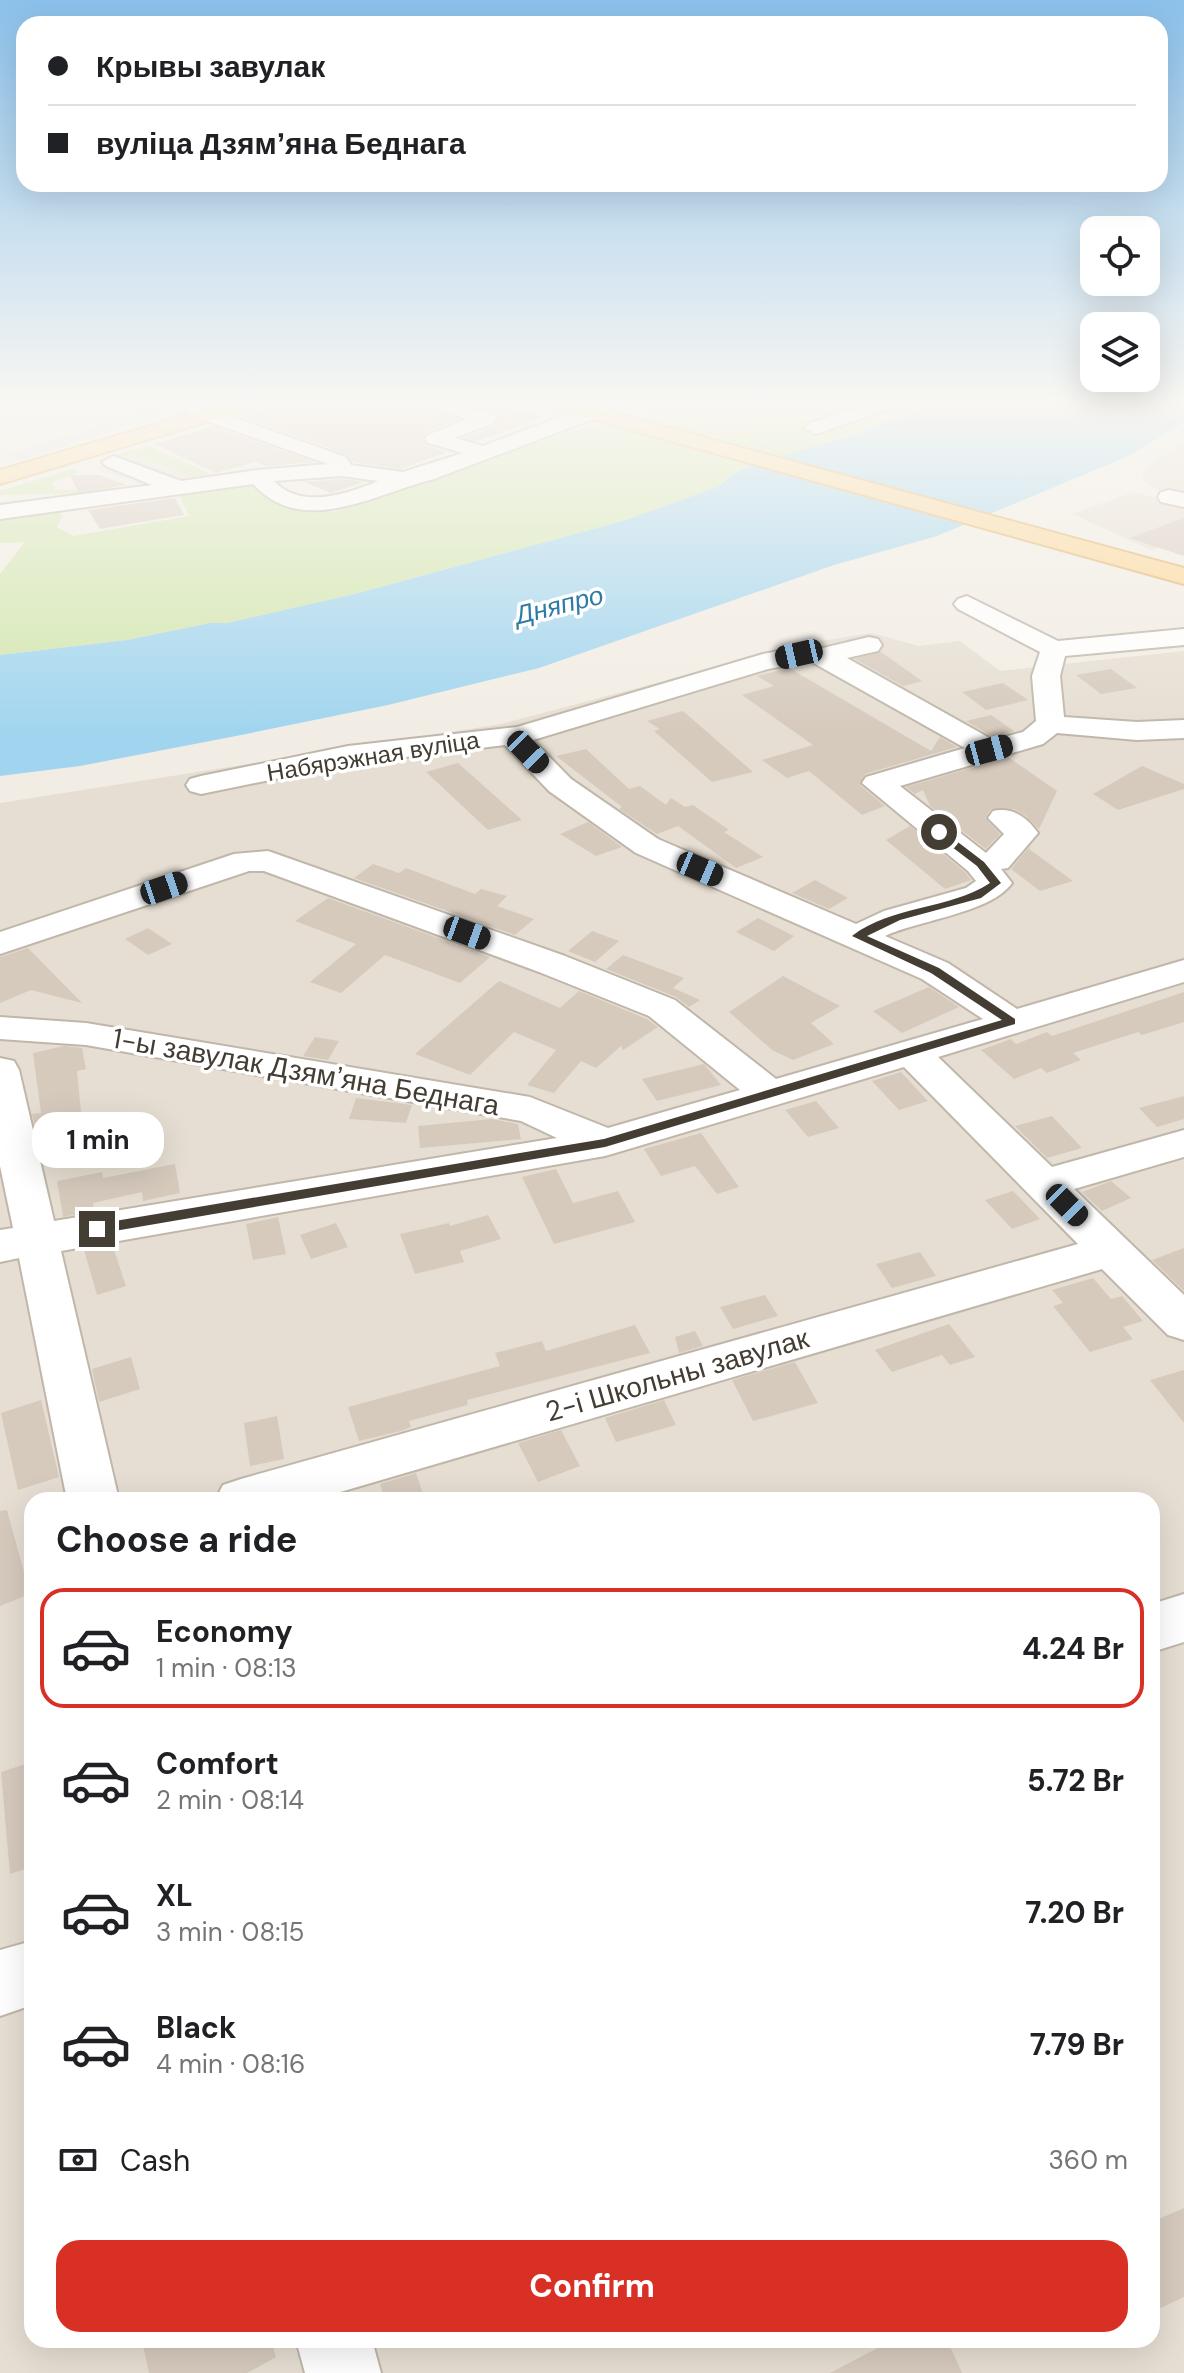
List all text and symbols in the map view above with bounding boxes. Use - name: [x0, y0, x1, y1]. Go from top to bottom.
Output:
- text: Крывы завулак: [96, 47, 325, 86]
- text: вуліца Дзямʼяна Беднага: [96, 124, 466, 163]
- map controls: [1080, 216, 1160, 392]
- button: locate: [1080, 216, 1160, 296]
- button: layers: [1080, 312, 1160, 392]
- water label: Дняпро: [508, 578, 607, 633]
- car: [773, 637, 825, 671]
- street label: Набярэжная вуліца: [265, 724, 482, 788]
- car: [503, 726, 553, 778]
- car: [963, 732, 1015, 768]
- route start: [921, 814, 957, 850]
- car: [673, 849, 727, 889]
- car: [137, 869, 191, 907]
- car: [440, 914, 494, 952]
- street label: 1-ы завулак Дзямʼяна Беднага: [110, 1020, 503, 1124]
- callout: 1 min: [31, 1113, 163, 1169]
- text: 1 min: [66, 1123, 130, 1157]
- car: [1042, 1180, 1092, 1230]
- route end: [79, 1211, 115, 1247]
- street label: 2-і Школьны завулак: [541, 1319, 814, 1430]
- text: Choose a ride: [56, 1516, 297, 1563]
- icon: car: [60, 1612, 132, 1684]
- text: Economy: [156, 1612, 293, 1651]
- text: 4.24 Br: [1022, 1629, 1124, 1668]
- text: 1 min · 08:13: [156, 1651, 297, 1685]
- icon: car: [60, 1744, 132, 1816]
- text: Comfort: [156, 1744, 279, 1783]
- text: 5.72 Br: [1027, 1761, 1124, 1800]
- text: 2 min · 08:14: [156, 1783, 304, 1817]
- icon: car: [60, 1876, 132, 1948]
- text: XL: [156, 1876, 193, 1915]
- text: 7.20 Br: [1025, 1893, 1124, 1932]
- text: 3 min · 08:15: [156, 1915, 304, 1949]
- icon: car: [60, 2008, 132, 2080]
- text: Black: [156, 2008, 236, 2047]
- text: 7.79 Br: [1030, 2025, 1124, 2064]
- text: 4 min · 08:16: [156, 2047, 305, 2081]
- icon: cash: [56, 2138, 100, 2182]
- text: Cash: [120, 2141, 190, 2180]
- text: 360 m: [1048, 2143, 1128, 2177]
- button: Confirm: [56, 2240, 1128, 2332]

